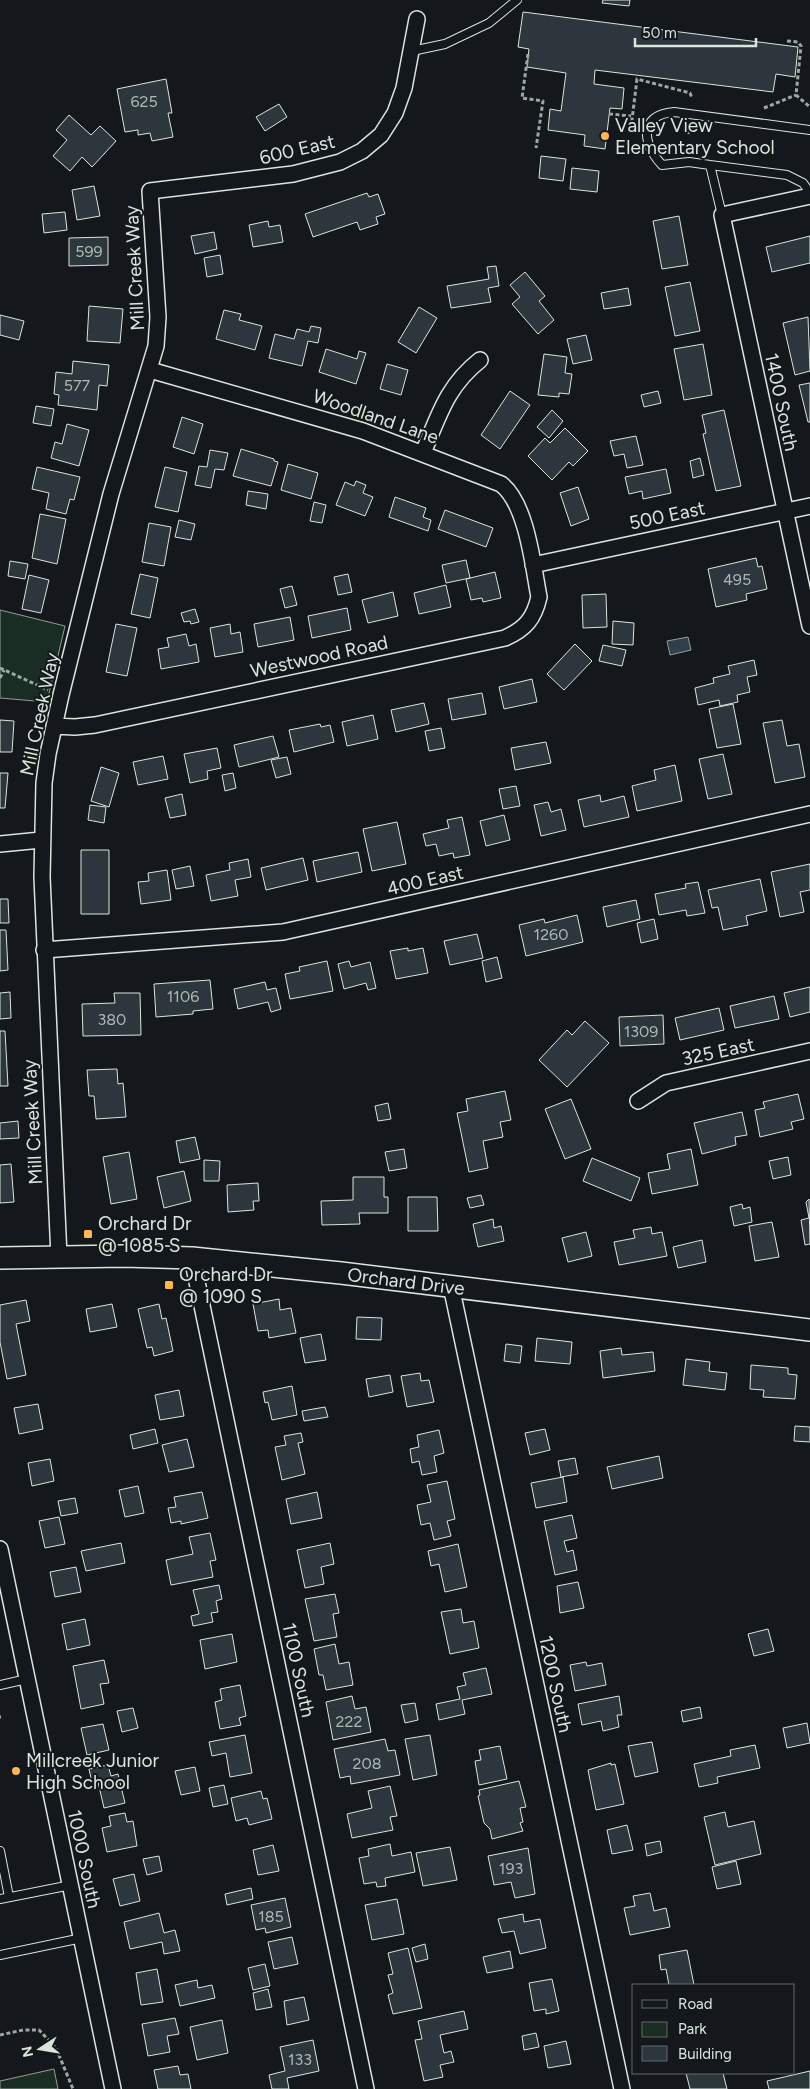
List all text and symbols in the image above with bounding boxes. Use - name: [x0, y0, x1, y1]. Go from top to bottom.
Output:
- scale bar: [635, 15, 756, 47]
- text: 50 m: [642, 24, 677, 42]
- house number: 625: [130, 92, 158, 111]
- place label: Valley View Elementary School: [615, 114, 775, 159]
- street label: 600 East: [257, 130, 337, 169]
- marker: Valley View Elementary School: [599, 130, 611, 142]
- street label: Mill Creek Way: [120, 205, 149, 331]
- house number: 599: [75, 242, 103, 261]
- street label: 1400 South: [760, 351, 803, 453]
- house number: 577: [64, 376, 91, 395]
- street label: Woodland Lane: [310, 384, 442, 449]
- street label: 500 East: [627, 496, 707, 535]
- house number: 495: [723, 570, 751, 589]
- street label: Westwood Road: [248, 631, 390, 682]
- street label: Mill Creek Way: [15, 650, 64, 778]
- street label: 400 East: [385, 861, 466, 900]
- house number: 1260: [534, 925, 568, 944]
- house number: 1106: [167, 987, 199, 1006]
- house number: 380: [98, 1010, 126, 1029]
- house number: 1309: [624, 1022, 658, 1041]
- street label: 325 East: [680, 1033, 756, 1070]
- street label: Mill Creek Way: [18, 1059, 47, 1185]
- place label: Orchard Dr @ 1085 S: [98, 1212, 192, 1257]
- marker: Orchard Dr @ 1085 S: [82, 1228, 94, 1240]
- place label: Orchard Dr @ 1090 S: [179, 1263, 273, 1308]
- street label: Orchard Drive: [346, 1263, 466, 1300]
- marker: Orchard Dr @ 1090 S: [163, 1279, 175, 1291]
- street label: 1100 South: [277, 1621, 320, 1719]
- street label: 1200 South: [534, 1633, 577, 1735]
- house number: 222: [336, 1712, 362, 1731]
- place label: Millcreek Junior High School: [26, 1749, 160, 1794]
- house number: 208: [352, 1754, 382, 1773]
- marker: Millcreek Junior High School: [10, 1765, 22, 1777]
- street label: 1000 South: [63, 1808, 106, 1910]
- house number: 193: [499, 1859, 523, 1878]
- house number: 185: [258, 1907, 284, 1926]
- legend: [632, 1984, 795, 2074]
- text: Road: [678, 1995, 713, 2013]
- text: Park: [678, 2020, 707, 2038]
- north arrow: [15, 2024, 65, 2074]
- text: N: [18, 2045, 37, 2059]
- text: Building: [678, 2045, 732, 2063]
- house number: 133: [288, 2050, 312, 2069]

